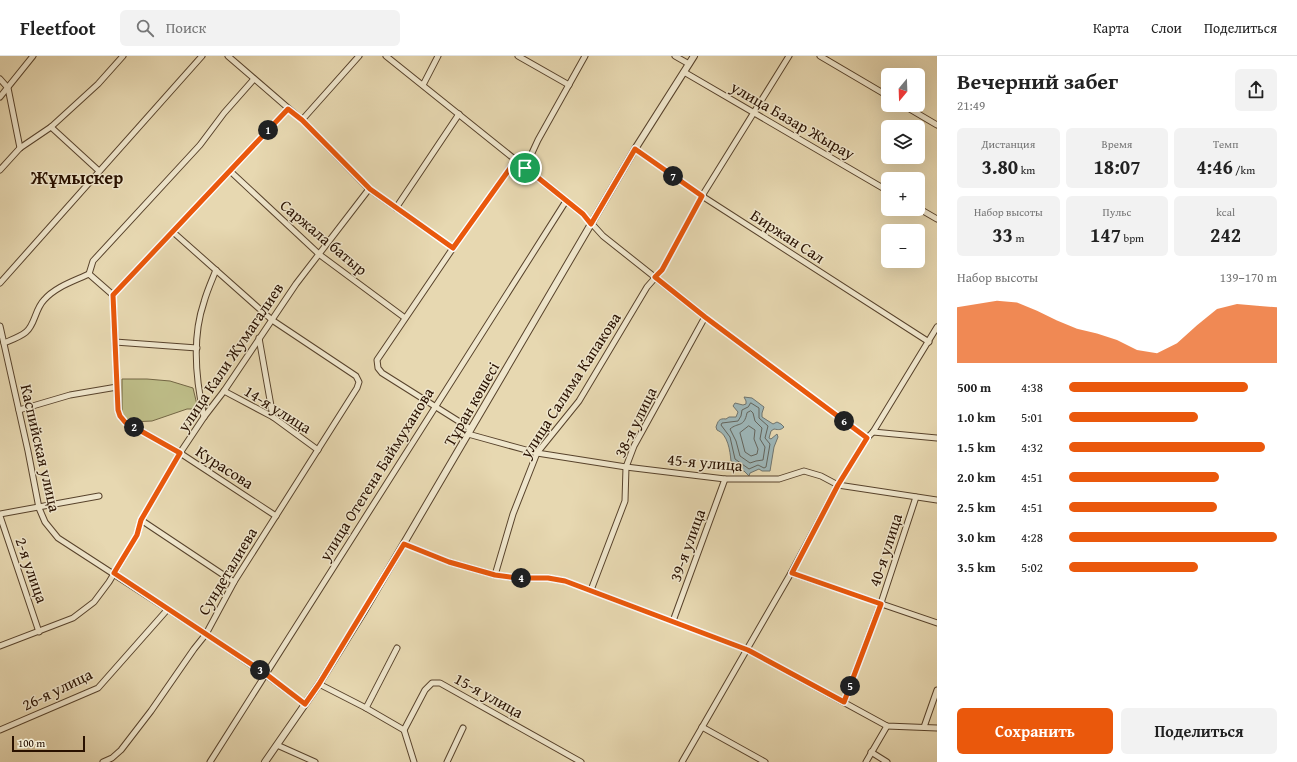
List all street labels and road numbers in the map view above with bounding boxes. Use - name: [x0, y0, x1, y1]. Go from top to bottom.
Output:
- street label: улица Базар Жырау: [726, 74, 860, 165]
- street label: Саржала батыр: [275, 193, 373, 281]
- street label: Биржан Сал: [746, 203, 830, 269]
- street label: улица Кали Жумагалиев: [170, 277, 289, 437]
- street label: улица Салима Капакова: [513, 307, 627, 464]
- street label: Тұран көшесі: [437, 357, 505, 451]
- street label: 14-я улица: [240, 379, 317, 439]
- street label: Каспийская улица: [15, 382, 67, 515]
- street label: улица Отегена Баймуханова: [312, 382, 440, 566]
- street label: 38-я улица: [608, 382, 663, 461]
- street label: Курасова: [191, 439, 259, 495]
- street label: 45-я улица: [666, 447, 744, 477]
- street label: 39-я улица: [663, 505, 711, 585]
- street label: 40-я улица: [862, 510, 908, 590]
- street label: Сундеталиева: [191, 522, 263, 620]
- street label: 2-я улица: [10, 534, 55, 606]
- street label: 26-я улица: [18, 661, 97, 716]
- street label: 15-я улица: [450, 666, 528, 724]

